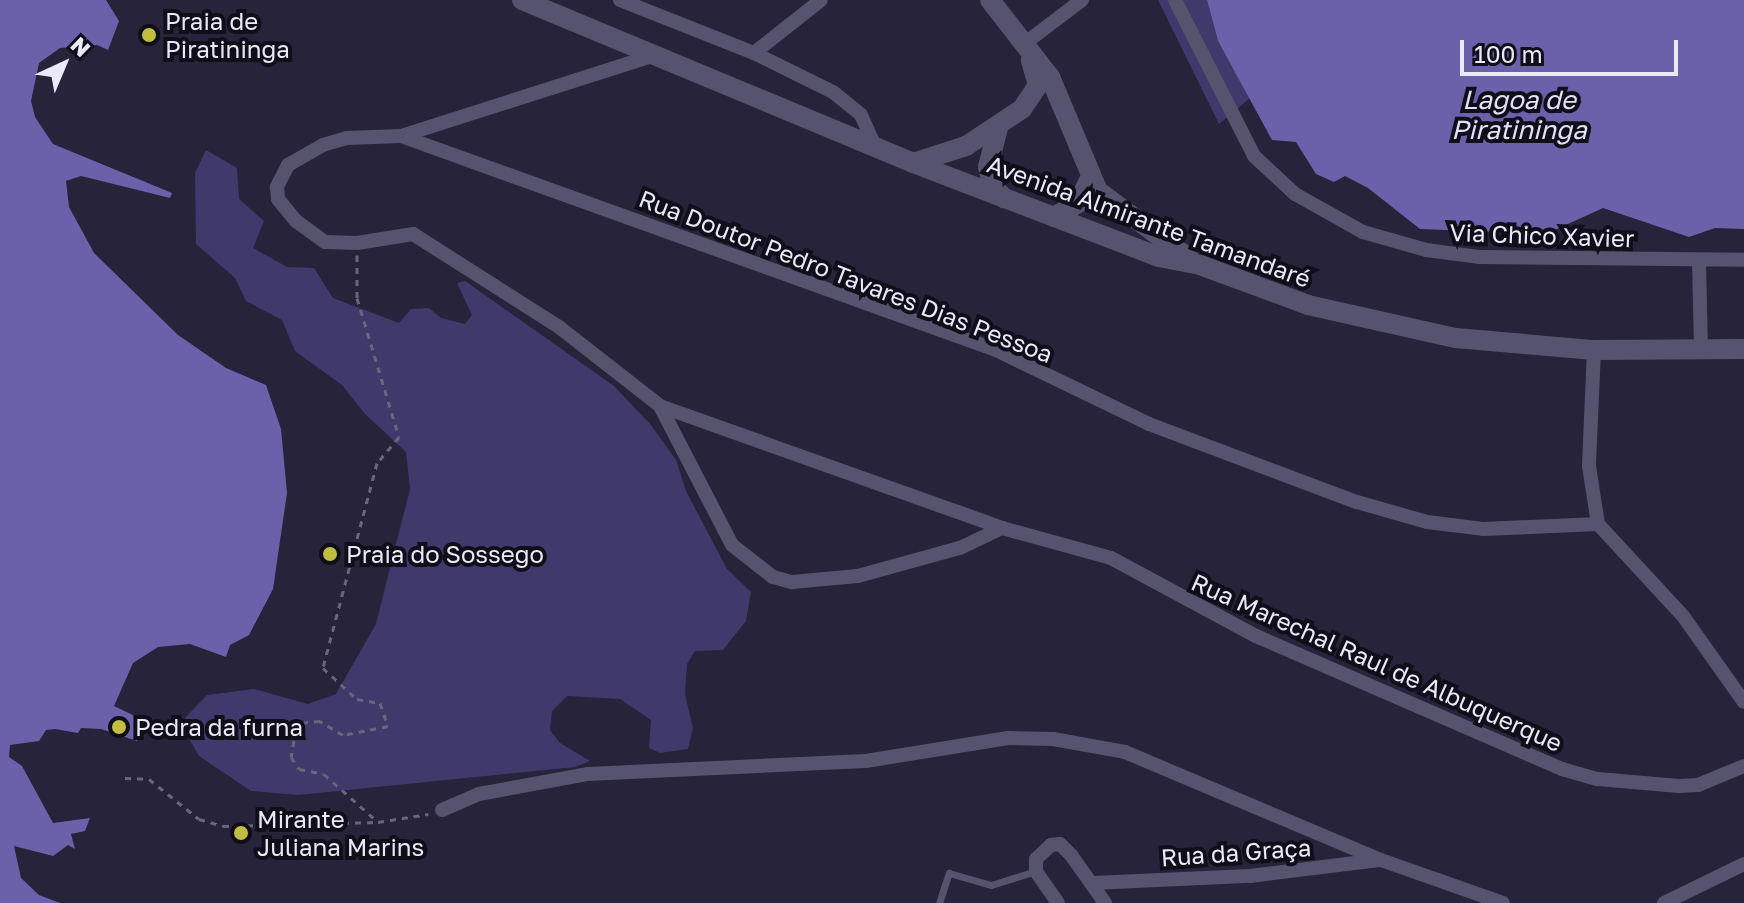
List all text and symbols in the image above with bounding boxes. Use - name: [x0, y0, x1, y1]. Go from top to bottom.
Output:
- place label: Praia de Piratininga: [165, 7, 290, 63]
- north arrow: [24, 24, 104, 104]
- scale bar: [1464, 24, 1682, 74]
- marker: Praia de Piratininga: [140, 26, 158, 44]
- text: N: [66, 31, 96, 62]
- text: 100 m: [1474, 39, 1543, 68]
- water label: Lagoa de Piratininga: [1451, 84, 1587, 146]
- street label: Avenida Almirante Tamandaré: [983, 149, 1315, 293]
- street label: Rua Doutor Pedro Tavares Dias Pessoa: [635, 184, 1057, 368]
- street label: Via Chico Xavier: [1449, 217, 1635, 253]
- place label: Praia do Sossego: [346, 540, 544, 568]
- marker: Praia do Sossego: [321, 545, 339, 563]
- street label: Rua Marechal Raul de Albuquerque: [1187, 567, 1567, 757]
- place label: Pedra da furna: [135, 713, 303, 741]
- marker: Pedra da furna: [110, 718, 128, 736]
- place label: Mirante Juliana Marins: [257, 805, 424, 861]
- marker: Mirante Juliana Marins: [232, 824, 250, 842]
- street label: Rua da Graça: [1160, 832, 1312, 872]

